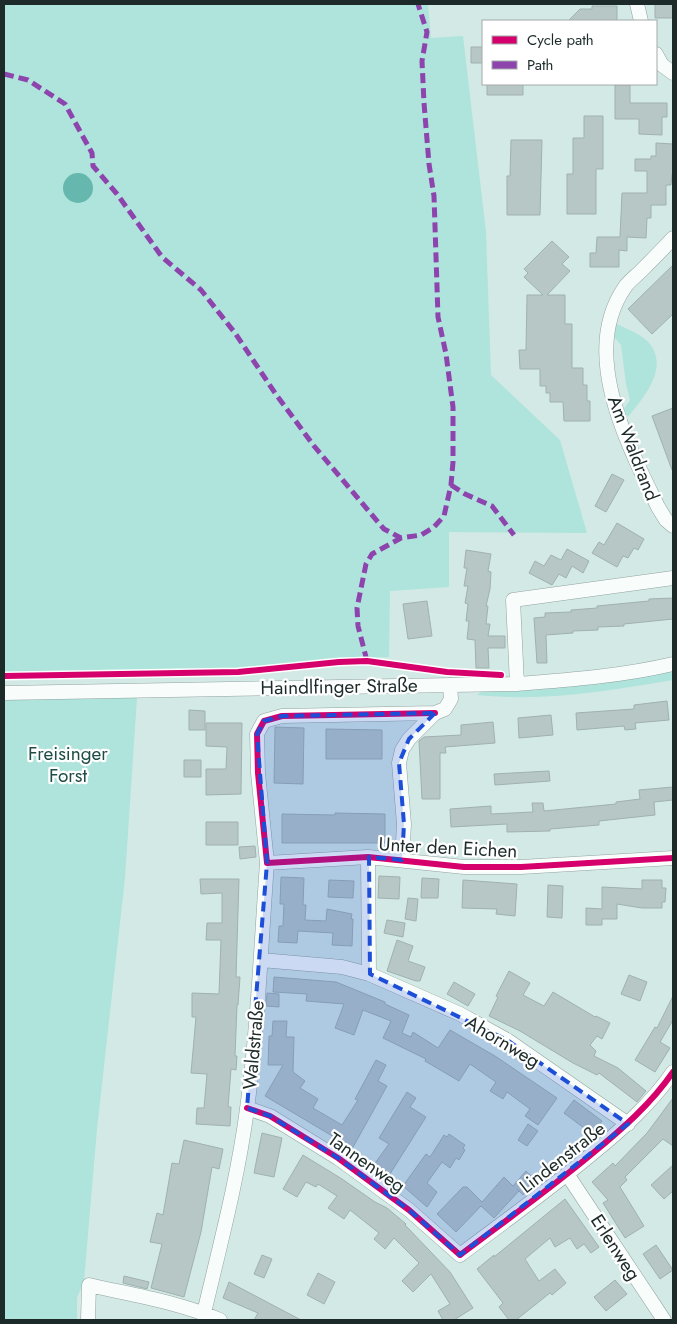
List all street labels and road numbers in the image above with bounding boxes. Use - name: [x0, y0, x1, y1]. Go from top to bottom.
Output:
- street label: Am Waldrand: [601, 392, 666, 505]
- street label: Haindlfinger Straße: [260, 672, 418, 701]
- street label: Unter den Eichen: [378, 830, 518, 865]
- street label: Waldstraße: [236, 999, 271, 1091]
- street label: Ahornweg: [460, 1009, 545, 1074]
- street label: Lindenstraße: [514, 1115, 611, 1200]
- street label: Tannenweg: [323, 1126, 411, 1199]
- street label: Erlenweg: [584, 1209, 647, 1286]

